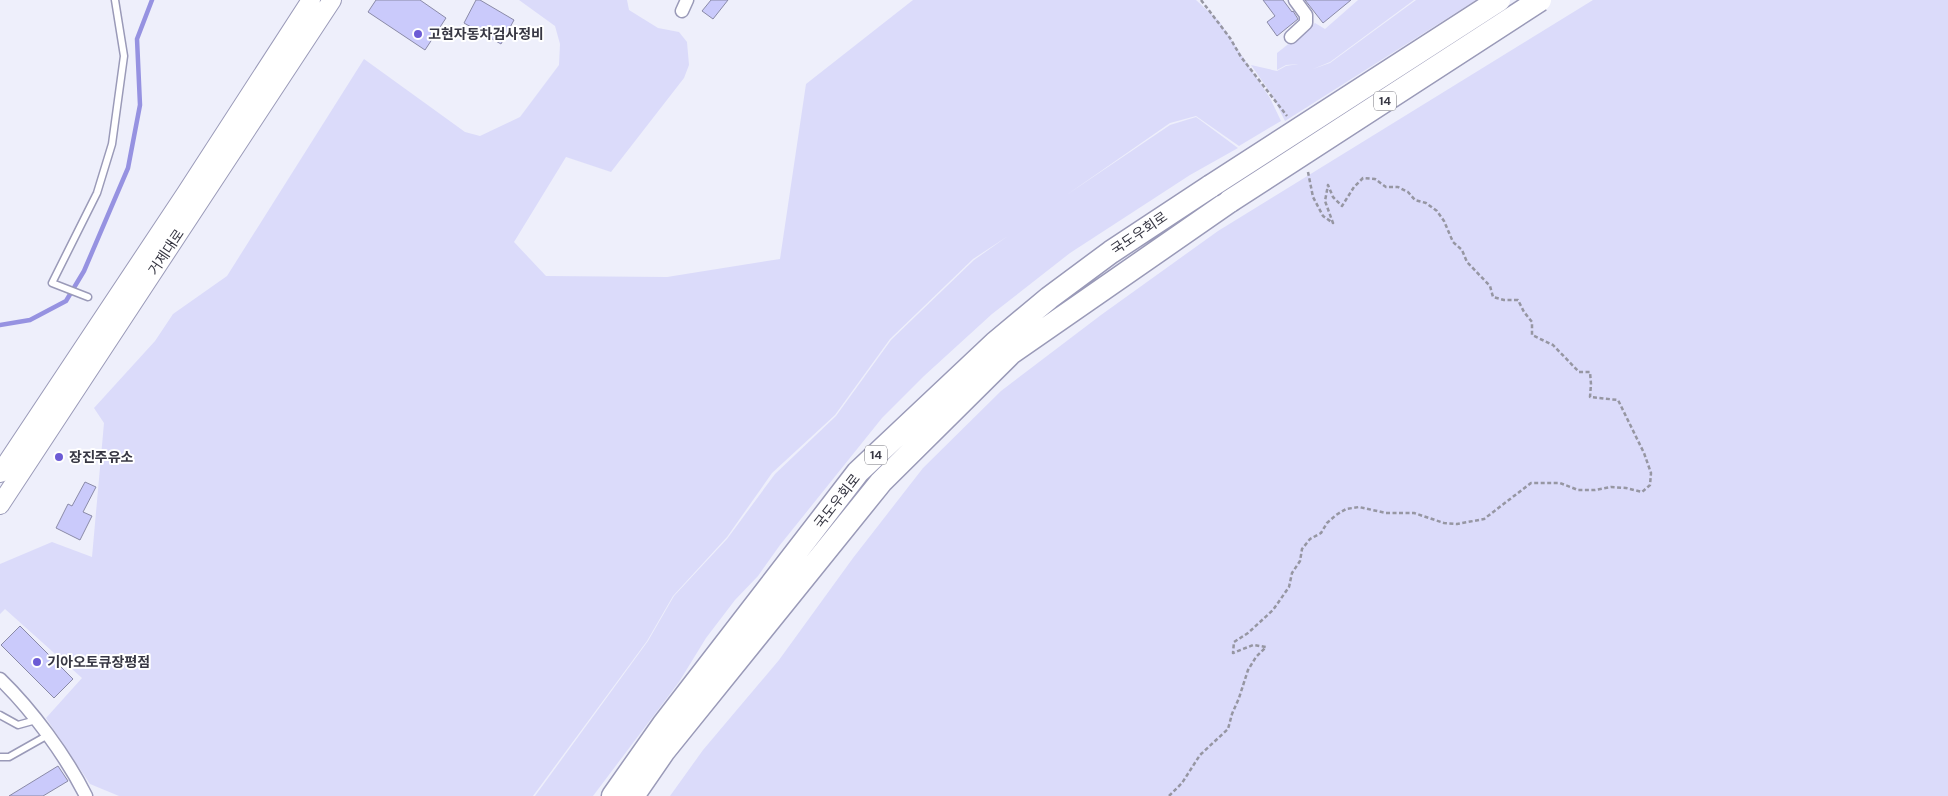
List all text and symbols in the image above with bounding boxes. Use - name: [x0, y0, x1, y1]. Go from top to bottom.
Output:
- place label: 고현자동차검사정비: [428, 25, 544, 43]
- marker: 고현자동차검사정비: [412, 28, 424, 40]
- road number: 14: [1374, 92, 1396, 110]
- street label: 국도우회로: [1107, 207, 1171, 258]
- street label: 거제대로: [144, 226, 188, 278]
- road number: 14: [865, 446, 887, 464]
- place label: 장진주유소: [69, 448, 134, 466]
- marker: 장진주유소: [53, 451, 65, 463]
- street label: 국도우회로: [810, 470, 864, 532]
- place label: 기아오토큐장평점: [47, 653, 150, 671]
- marker: 기아오토큐장평점: [31, 656, 43, 668]

